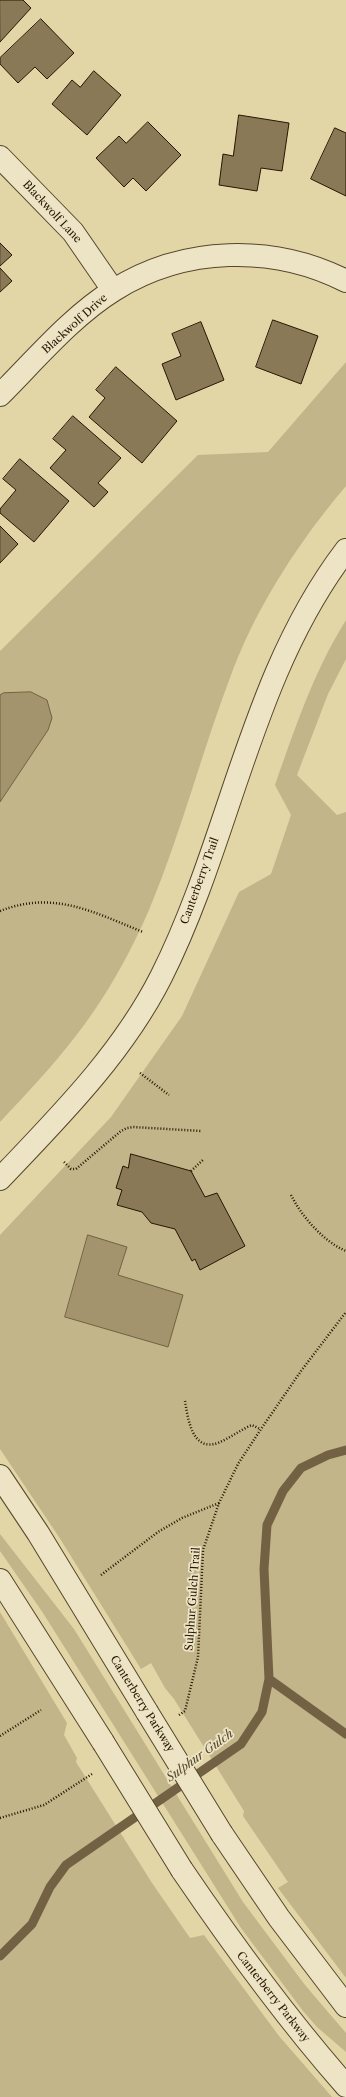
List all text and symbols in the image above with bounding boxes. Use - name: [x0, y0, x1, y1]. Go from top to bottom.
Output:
- street label: Blackwolf Lane: [20, 178, 84, 246]
- street label: Blackwolf Drive: [40, 291, 110, 357]
- street label: Canterberry Trail: [178, 836, 222, 926]
- street label: Sulphur Gulch Trail: [183, 1547, 203, 1651]
- street label: Canterberry Parkway: [107, 1653, 177, 1755]
- water label: Sulphur Gulch: [164, 1727, 236, 1785]
- street label: Canterberry Parkway: [234, 1949, 312, 2045]

